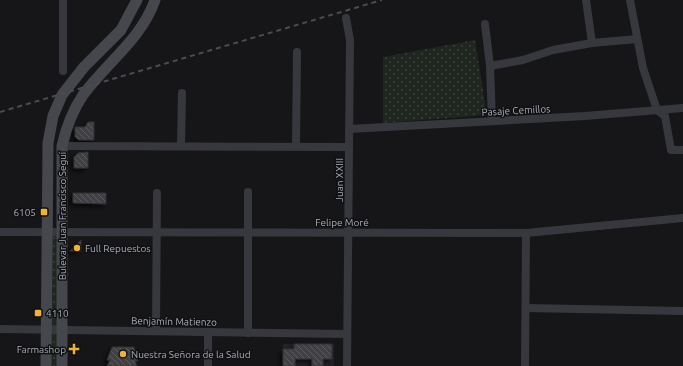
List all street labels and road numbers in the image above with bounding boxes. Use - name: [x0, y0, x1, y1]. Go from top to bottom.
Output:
- street label: Pasaje Cemillos: [481, 103, 551, 118]
- street label: Bulevar Juan Francisco Seguí: [57, 151, 68, 280]
- street label: Juan XXIII: [334, 158, 345, 202]
- street label: Felipe Moré: [315, 217, 369, 228]
- street label: Benjamín Matienzo: [131, 315, 217, 328]

